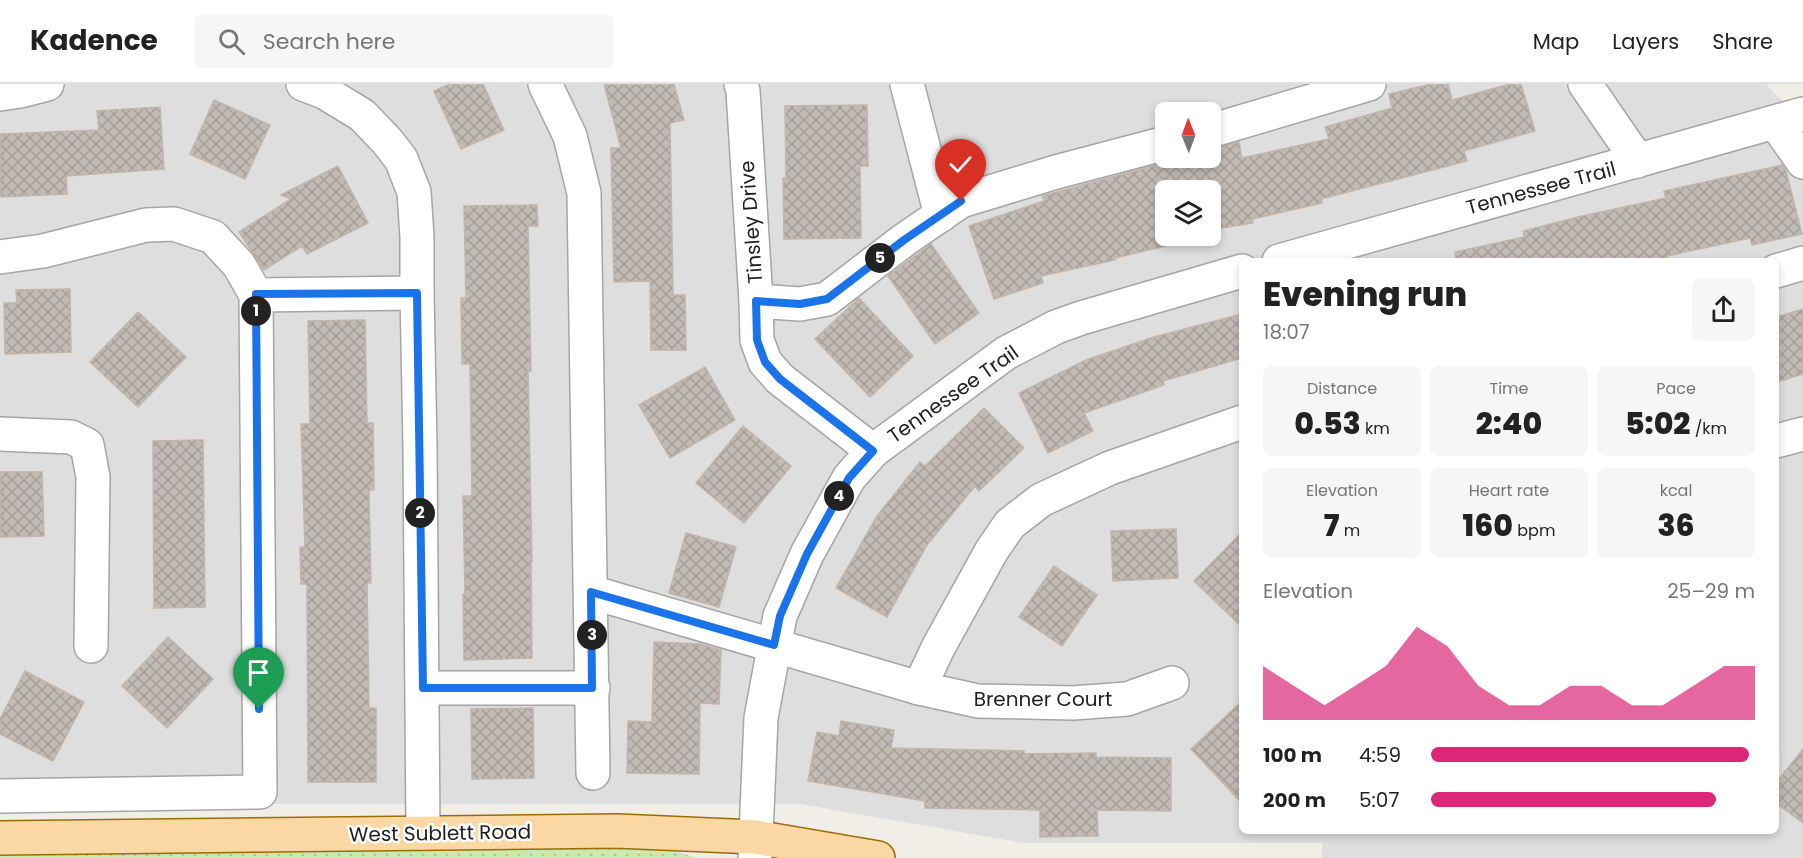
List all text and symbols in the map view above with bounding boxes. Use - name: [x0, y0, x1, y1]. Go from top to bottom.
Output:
- search box: [194, 14, 614, 68]
- text: Kadence: [30, 21, 158, 60]
- icon: search: [215, 25, 248, 58]
- text: Search here: [263, 26, 395, 57]
- text: Map: [1533, 27, 1579, 56]
- text: Layers: [1612, 27, 1679, 56]
- text: Share: [1712, 27, 1773, 56]
- north arrow: [1155, 102, 1221, 168]
- map controls: [1155, 102, 1221, 246]
- pin: [935, 139, 986, 201]
- icon: check: [944, 148, 977, 181]
- street label: Tennessee Trail: [1463, 155, 1619, 221]
- street label: Tinsley Drive: [733, 160, 769, 284]
- button: layers: [1155, 180, 1221, 246]
- pin: 5: [865, 243, 895, 273]
- text: 5: [875, 246, 885, 269]
- text: Evening run: [1263, 271, 1467, 318]
- button: share: [1692, 278, 1755, 341]
- pin: 1: [241, 296, 271, 326]
- text: 1: [253, 299, 259, 322]
- text: 18:07: [1263, 318, 1310, 346]
- street label: Tennessee Trail: [882, 338, 1024, 450]
- text: Distance: [1307, 377, 1377, 400]
- text: Time: [1490, 377, 1529, 400]
- text: Pace: [1656, 377, 1696, 400]
- text: 0.53: [1294, 402, 1361, 445]
- text: 2:40: [1476, 402, 1542, 445]
- text: 5:02: [1625, 402, 1690, 445]
- text: km: [1361, 417, 1390, 440]
- text: /km: [1690, 417, 1727, 440]
- text: Elevation: [1306, 479, 1378, 502]
- text: Heart rate: [1469, 479, 1549, 502]
- text: kcal: [1660, 479, 1692, 502]
- pin: 4: [824, 481, 854, 511]
- text: 4: [834, 484, 844, 507]
- pin: 2: [405, 498, 435, 528]
- text: 2: [415, 501, 425, 524]
- text: 7: [1324, 504, 1339, 547]
- text: 160: [1463, 504, 1513, 547]
- text: 36: [1657, 504, 1695, 547]
- text: m: [1339, 519, 1360, 542]
- text: bpm: [1513, 519, 1555, 542]
- text: Elevation: [1263, 577, 1353, 605]
- text: 25–29 m: [1667, 577, 1755, 605]
- pin: 3: [577, 620, 607, 650]
- text: 3: [587, 623, 597, 646]
- pin: [233, 647, 284, 709]
- icon: arrive: [242, 656, 275, 689]
- street label: Brenner Court: [974, 685, 1112, 713]
- text: 100 m: [1263, 741, 1322, 769]
- text: 4:59: [1359, 741, 1401, 769]
- text: 200 m: [1263, 786, 1326, 814]
- text: 5:07: [1359, 786, 1399, 814]
- street label: West Sublett Road: [349, 817, 531, 849]

